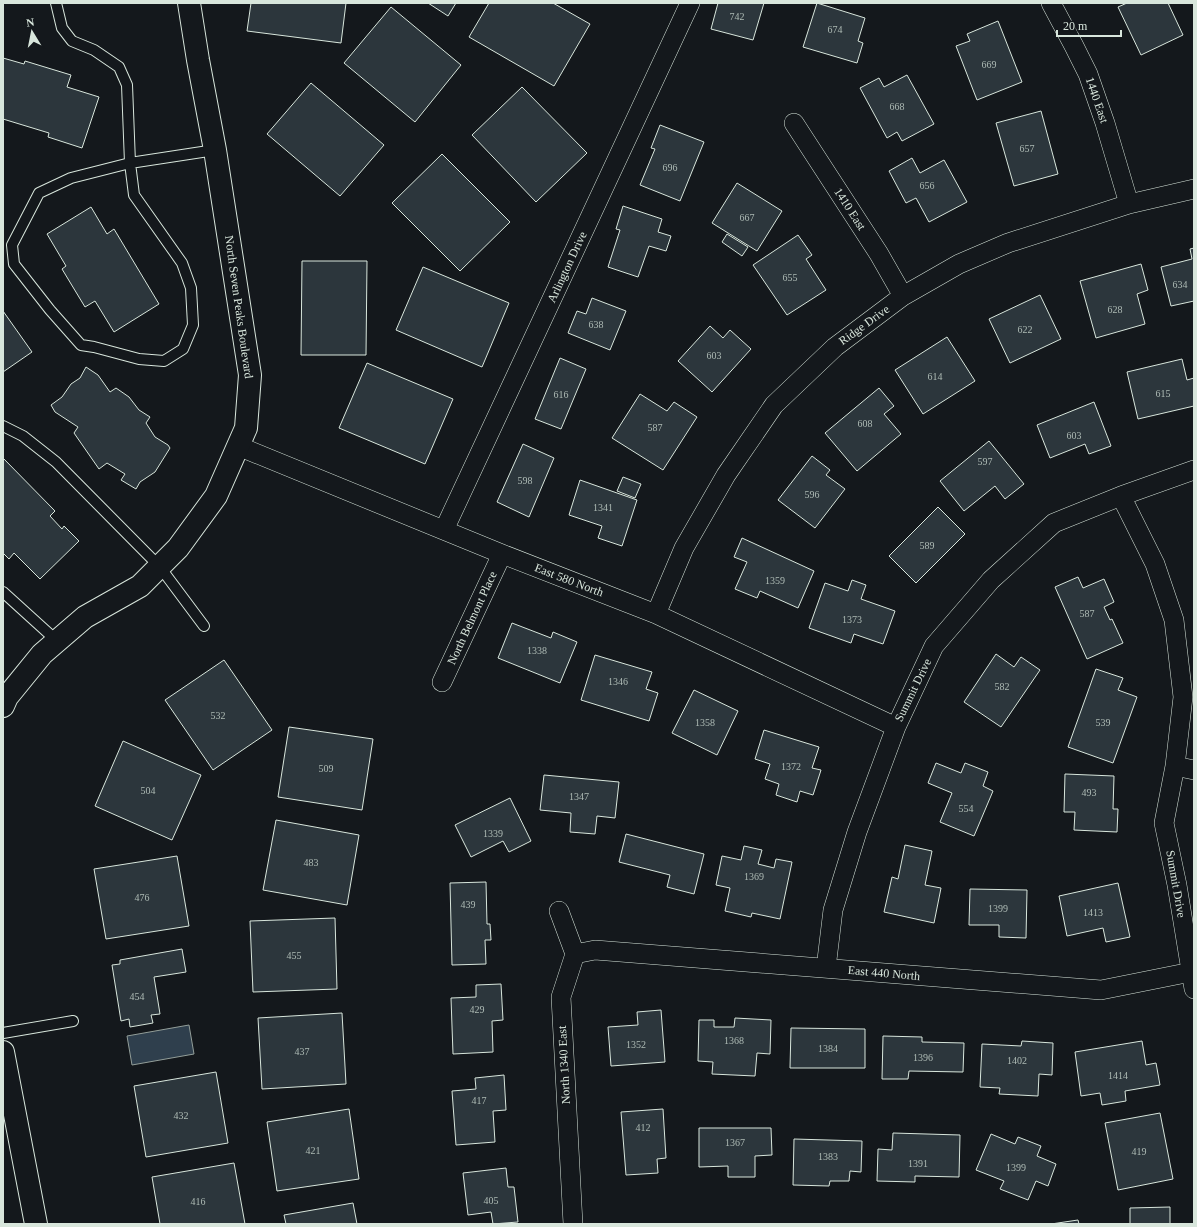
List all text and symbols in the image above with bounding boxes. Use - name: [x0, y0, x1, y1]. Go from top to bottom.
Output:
- house number: 742: [730, 11, 745, 22]
- north arrow: [12, 12, 52, 52]
- scale bar: [1057, 12, 1121, 38]
- text: N: [25, 16, 35, 29]
- text: 20 m: [1063, 19, 1088, 33]
- house number: 674: [828, 24, 843, 35]
- house number: 669: [982, 59, 997, 70]
- street label: 1440 East: [1083, 75, 1112, 125]
- house number: 668: [890, 101, 905, 112]
- house number: 657: [1020, 143, 1035, 154]
- house number: 696: [663, 162, 678, 173]
- house number: 656: [920, 180, 935, 191]
- street label: 1410 East: [831, 185, 869, 233]
- house number: 667: [740, 212, 755, 223]
- street label: Arlington Drive: [544, 229, 590, 305]
- street label: North Seven Peaks Boulevard: [222, 235, 256, 379]
- house number: 655: [783, 272, 798, 283]
- house number: 634: [1173, 279, 1188, 290]
- street label: Ridge Drive: [836, 302, 892, 348]
- house number: 628: [1108, 304, 1123, 315]
- house number: 638: [589, 319, 604, 330]
- house number: 622: [1018, 324, 1033, 335]
- house number: 603: [707, 350, 722, 361]
- house number: 614: [928, 371, 943, 382]
- house number: 615: [1156, 388, 1171, 399]
- house number: 616: [554, 389, 569, 400]
- house number: 608: [858, 418, 873, 429]
- house number: 587: [648, 422, 663, 433]
- house number: 603: [1067, 430, 1082, 441]
- house number: 597: [978, 456, 993, 467]
- house number: 598: [518, 475, 533, 486]
- house number: 596: [805, 489, 820, 500]
- house number: 1341: [593, 502, 613, 513]
- house number: 589: [920, 540, 935, 551]
- street label: East 580 North: [533, 560, 605, 600]
- street label: North Belmont Place: [444, 569, 500, 667]
- house number: 1359: [765, 575, 785, 586]
- house number: 587: [1080, 608, 1095, 619]
- house number: 1373: [842, 614, 862, 625]
- house number: 1338: [527, 645, 547, 656]
- street label: Summit Drive: [892, 656, 934, 724]
- house number: 1346: [608, 676, 628, 687]
- house number: 582: [995, 681, 1010, 692]
- house number: 532: [211, 710, 226, 721]
- house number: 1358: [695, 717, 715, 728]
- house number: 539: [1096, 717, 1111, 728]
- house number: 1372: [781, 761, 801, 772]
- house number: 509: [319, 763, 334, 774]
- house number: 504: [141, 785, 156, 796]
- house number: 493: [1082, 787, 1097, 798]
- house number: 1347: [569, 791, 589, 802]
- house number: 554: [959, 803, 974, 814]
- house number: 1339: [483, 828, 503, 839]
- street label: Summit Drive: [1163, 849, 1189, 919]
- house number: 483: [304, 857, 319, 868]
- house number: 1369: [744, 871, 764, 882]
- house number: 476: [135, 892, 150, 903]
- house number: 439: [461, 899, 476, 910]
- house number: 1399: [988, 903, 1008, 914]
- house number: 1413: [1083, 907, 1103, 918]
- house number: 455: [287, 950, 302, 961]
- street label: East 440 North: [847, 963, 921, 983]
- house number: 454: [130, 991, 145, 1002]
- house number: 429: [470, 1004, 485, 1015]
- street label: North 1340 East: [555, 1025, 573, 1105]
- house number: 1368: [724, 1035, 744, 1046]
- house number: 1352: [626, 1039, 646, 1050]
- house number: 1384: [818, 1043, 838, 1054]
- house number: 437: [295, 1046, 310, 1057]
- house number: 1396: [913, 1052, 933, 1063]
- house number: 1402: [1007, 1055, 1027, 1066]
- house number: 1414: [1108, 1070, 1128, 1081]
- house number: 417: [472, 1095, 487, 1106]
- house number: 432: [174, 1110, 189, 1121]
- house number: 412: [636, 1122, 651, 1133]
- house number: 1367: [725, 1137, 745, 1148]
- house number: 421: [306, 1145, 321, 1156]
- house number: 419: [1132, 1146, 1147, 1157]
- house number: 1383: [818, 1151, 838, 1162]
- house number: 1391: [908, 1158, 928, 1169]
- house number: 1399: [1006, 1162, 1026, 1173]
- house number: 405: [484, 1195, 499, 1206]
- house number: 416: [191, 1196, 206, 1207]

